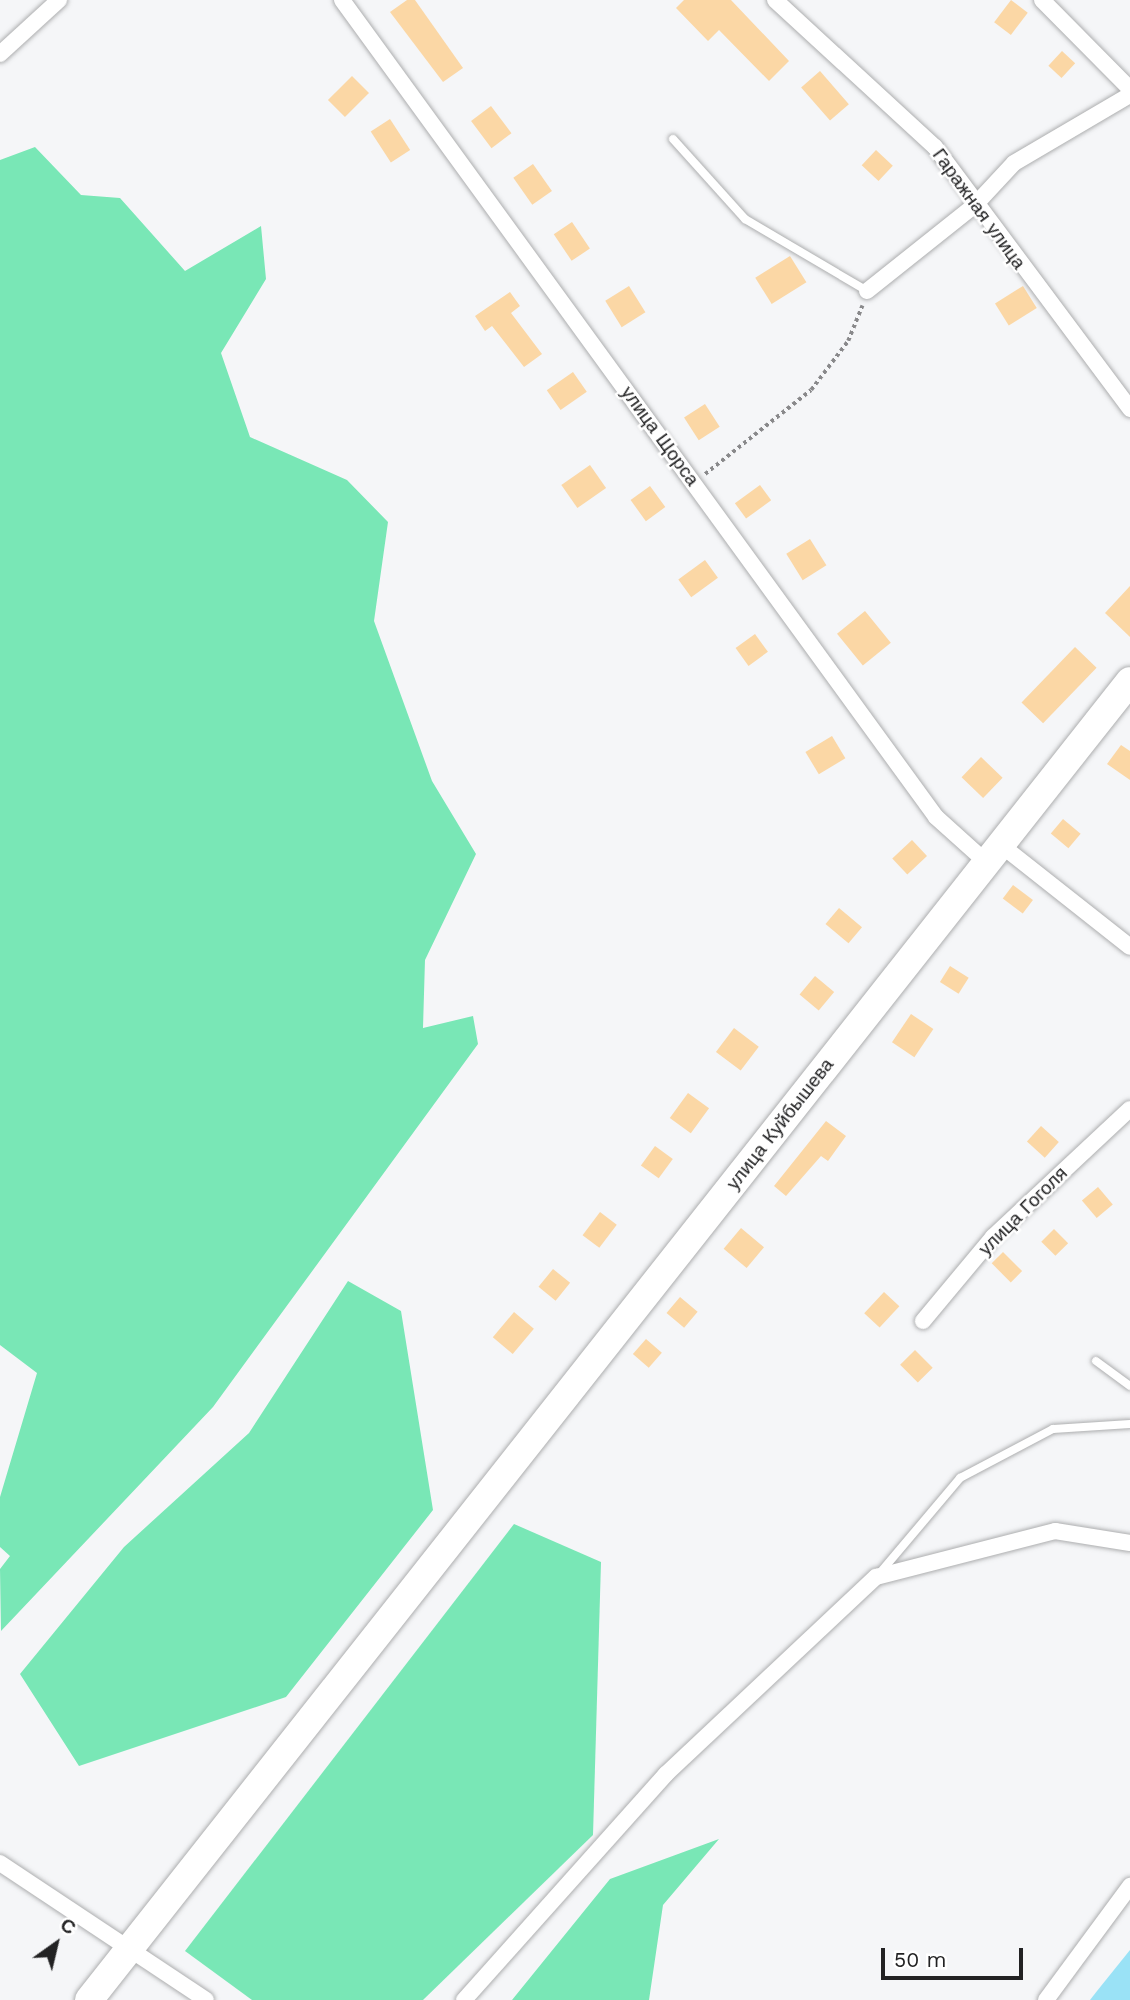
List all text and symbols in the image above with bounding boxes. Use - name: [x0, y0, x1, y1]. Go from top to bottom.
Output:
- street label: Гаражная улица: [928, 144, 1030, 274]
- street label: улица Щорса: [616, 382, 704, 490]
- street label: улица Куйбышева: [722, 1054, 838, 1194]
- street label: улица Гоголя: [974, 1162, 1072, 1260]
- north arrow: [21, 1909, 91, 1979]
- text: С: [56, 1913, 80, 1940]
- scale bar: [885, 1934, 1027, 1978]
- text: 50 m: [894, 1947, 946, 1972]

